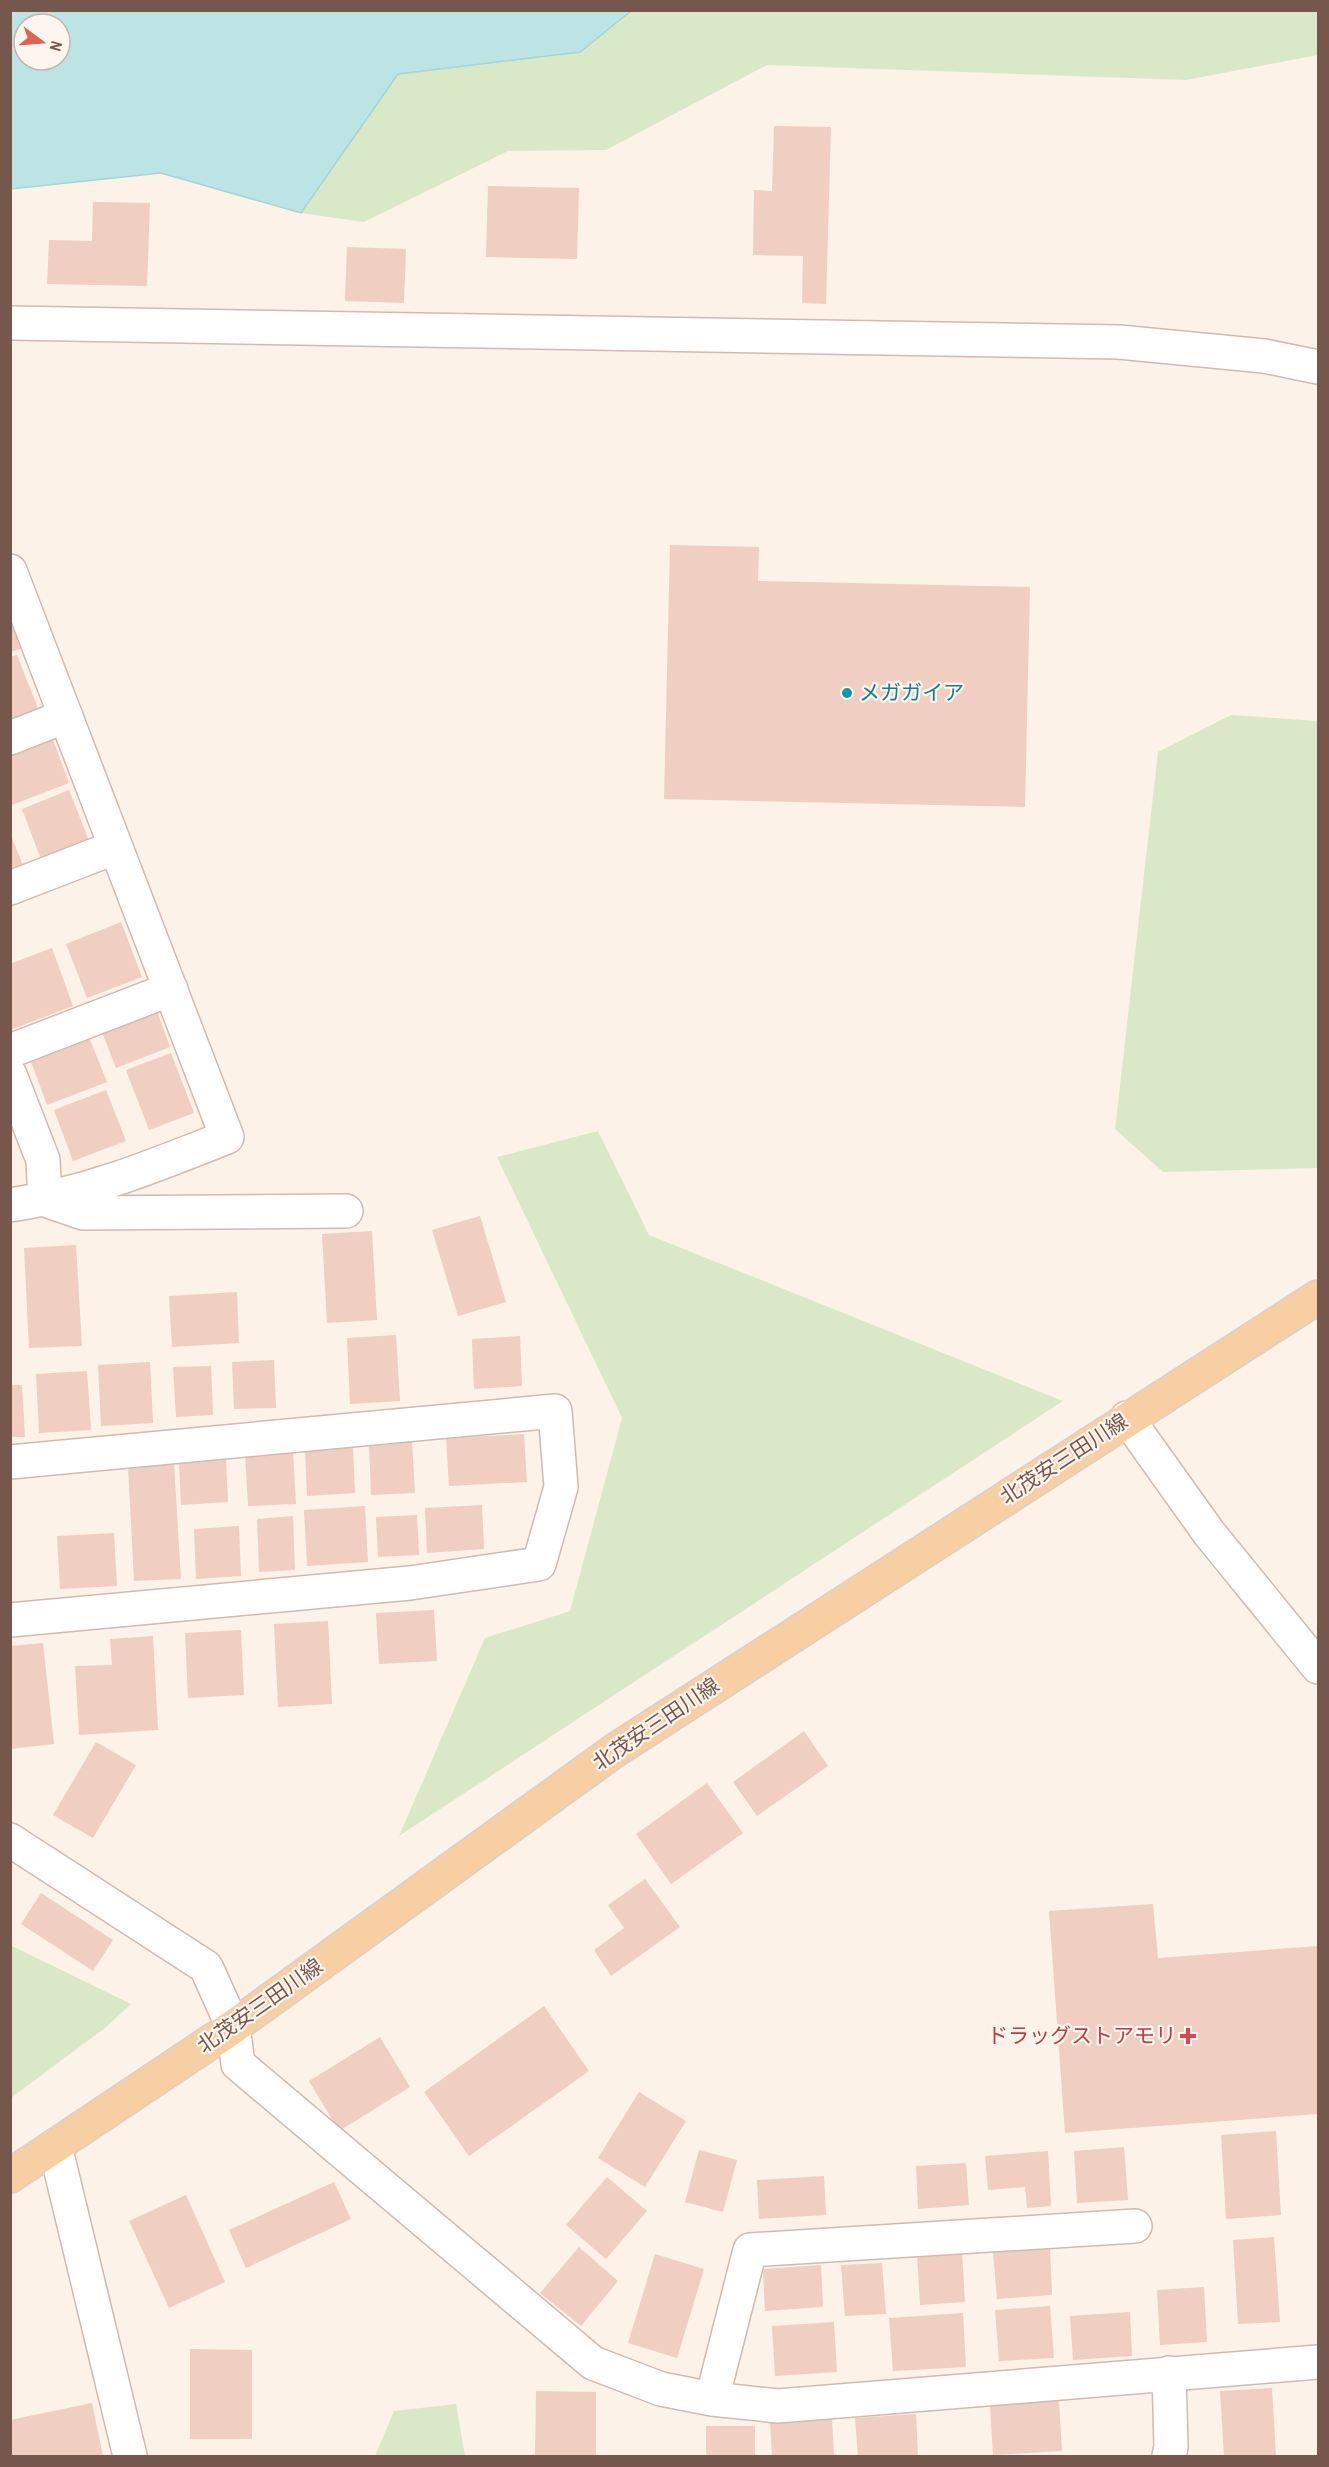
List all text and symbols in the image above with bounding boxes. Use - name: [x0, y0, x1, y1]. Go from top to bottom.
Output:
- north arrow: [12, 12, 72, 72]
- text: N: [45, 39, 68, 54]
- place label: メガガイア: [859, 678, 964, 707]
- marker: メガガイア: [840, 686, 854, 700]
- street label: 北茂安三田川線: [994, 1406, 1133, 1511]
- street label: 北茂安三田川線: [587, 1670, 725, 1777]
- street label: 北茂安三田川線: [191, 1952, 328, 2060]
- place label: ドラッグストアモリ: [987, 2021, 1176, 2050]
- marker: ドラッグストアモリ: [1181, 2029, 1195, 2043]

